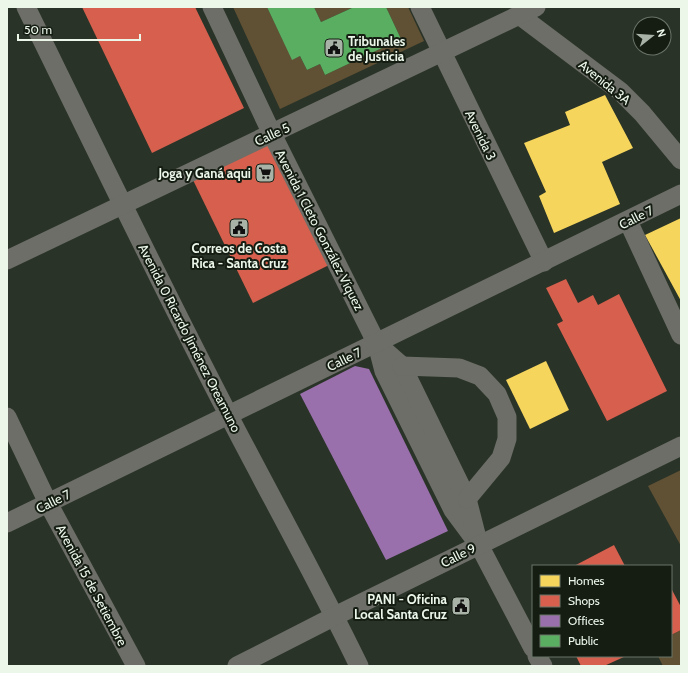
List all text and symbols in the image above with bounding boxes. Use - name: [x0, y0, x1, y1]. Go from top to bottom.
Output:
- scale bar: [18, 16, 140, 42]
- north arrow: [632, 16, 672, 56]
- text: 50 m: [24, 22, 52, 37]
- text: N: [654, 27, 669, 39]
- place label: Tribunales de Justicia: [348, 33, 406, 64]
- public building icon: Tribunales de Justicia: [323, 37, 345, 59]
- street label: Avenida 3A: [576, 56, 634, 108]
- street label: Avenida 3: [462, 107, 500, 163]
- street label: Calle 5: [252, 119, 292, 149]
- street label: Avenida 1 Cleto González Víquez: [272, 147, 368, 313]
- supermarket icon: Joga y Ganá aqui: [254, 162, 276, 184]
- place label: Joga y Ganá aqui: [157, 165, 251, 181]
- street label: Calle 7: [616, 201, 656, 232]
- public building icon: Correos de Costa Rica - Santa Cruz: [228, 217, 250, 239]
- place label: Correos de Costa Rica - Santa Cruz: [191, 240, 287, 271]
- street label: Avenida 0 Ricardo Jiménez Oreamuno: [135, 241, 245, 435]
- street label: Calle 7: [324, 344, 364, 374]
- street label: Calle 7: [33, 486, 73, 516]
- street label: Avenida 15 de Setiembre: [53, 522, 131, 649]
- street label: Calle 9: [438, 540, 478, 570]
- legend: [532, 565, 672, 657]
- text: Homes: [568, 573, 605, 588]
- place label: PANI - Oficina Local Santa Cruz: [354, 591, 448, 622]
- text: Shops: [568, 593, 600, 608]
- public building icon: PANI - Oficina Local Santa Cruz: [450, 595, 472, 617]
- text: Offices: [568, 613, 604, 628]
- text: Public: [568, 633, 599, 648]

